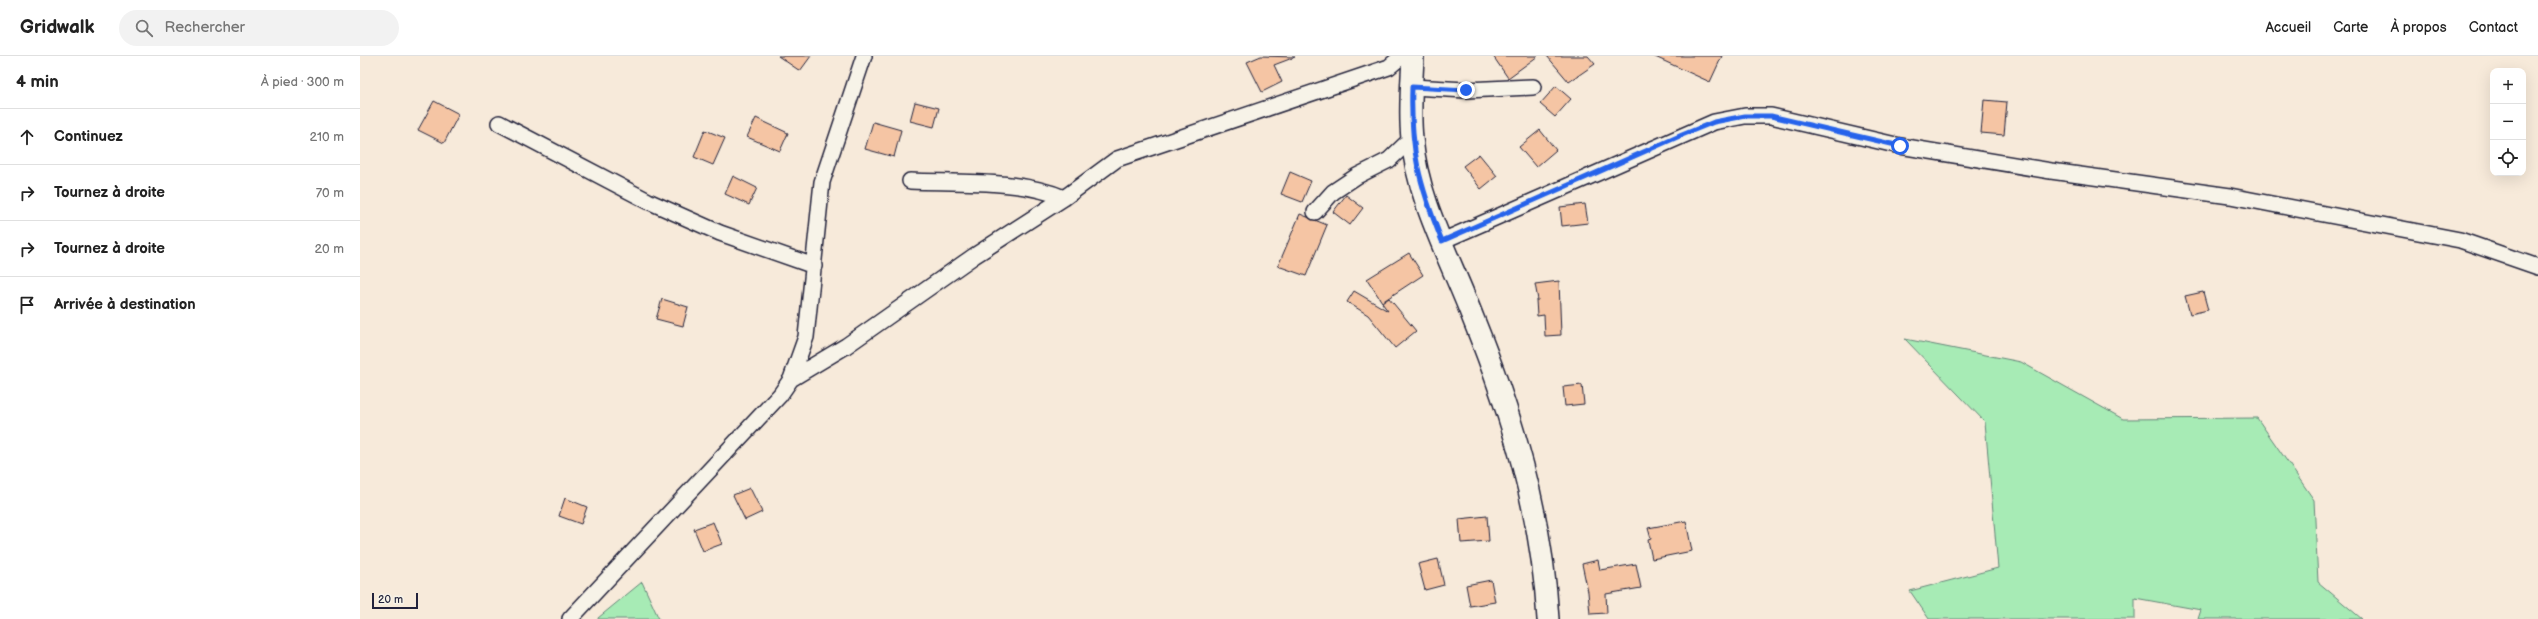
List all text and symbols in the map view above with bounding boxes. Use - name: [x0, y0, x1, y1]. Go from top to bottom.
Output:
- search box: [119, 10, 399, 46]
- text: Gridwalk: [20, 16, 95, 39]
- icon: search: [133, 17, 155, 39]
- text: Rechercher: [165, 18, 245, 37]
- text: Accueil: [2265, 19, 2311, 36]
- text: Carte: [2333, 19, 2368, 36]
- text: À propos: [2390, 19, 2447, 36]
- text: Contact: [2469, 19, 2518, 36]
- map controls: [2490, 68, 2526, 176]
- button: +: [2490, 68, 2526, 104]
- text: 4 min: [16, 72, 59, 92]
- text: À pied · 300 m: [261, 74, 344, 90]
- route end: [1457, 81, 1475, 99]
- button: −: [2490, 104, 2526, 140]
- icon: ahead: [16, 126, 38, 148]
- text: Continuez: [54, 127, 123, 146]
- text: 210 m: [310, 129, 344, 145]
- route start: [1891, 137, 1909, 155]
- button: locate: [2490, 140, 2526, 176]
- icon: right: [16, 182, 38, 204]
- text: Tournez à droite: [54, 183, 165, 202]
- text: 70 m: [316, 185, 344, 201]
- icon: right: [16, 238, 38, 260]
- text: Tournez à droite: [54, 239, 165, 258]
- text: 20 m: [314, 241, 344, 257]
- icon: arrive: [16, 294, 38, 316]
- text: Arrivée à destination: [54, 295, 196, 314]
- scale bar: [372, 591, 418, 610]
- text: 20 m: [378, 593, 403, 606]

